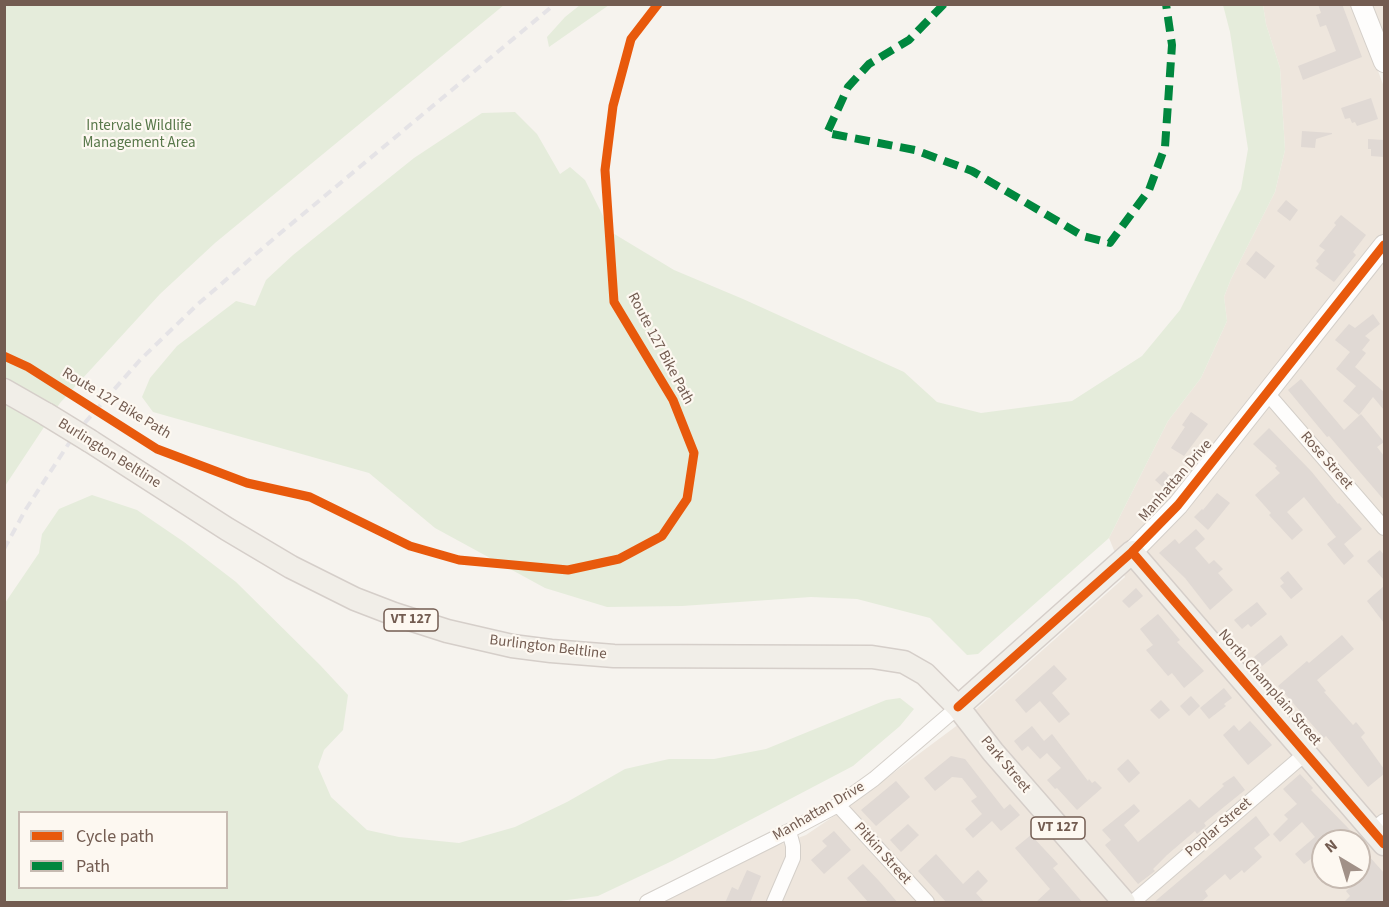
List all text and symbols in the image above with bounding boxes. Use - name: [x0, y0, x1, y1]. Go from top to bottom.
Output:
- park label: Intervale Wildlife Management Area: [82, 118, 196, 153]
- street label: Route 127 Bike Path: [623, 290, 697, 408]
- street label: Route 127 Bike Path: [58, 364, 174, 444]
- street label: Burlington Beltline: [54, 415, 164, 493]
- street label: Rose Street: [1296, 428, 1356, 494]
- street label: Manhattan Drive: [1135, 436, 1217, 526]
- road number: VT 127: [384, 609, 438, 631]
- street label: North Champlain Street: [1214, 626, 1324, 750]
- street label: Burlington Beltline: [488, 632, 608, 664]
- street label: Park Street: [976, 733, 1034, 797]
- street label: Manhattan Drive: [770, 778, 868, 846]
- street label: Poplar Street: [1182, 794, 1256, 862]
- legend: [18, 811, 228, 889]
- road number: VT 127: [1031, 817, 1085, 839]
- street label: Pitkin Street: [850, 819, 914, 889]
- text: Cycle path: [76, 824, 154, 849]
- north arrow: [1311, 829, 1371, 889]
- text: N: [1320, 834, 1342, 858]
- text: Path: [76, 854, 110, 879]

